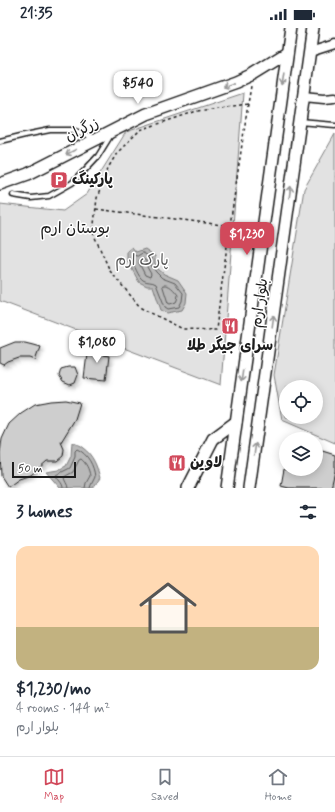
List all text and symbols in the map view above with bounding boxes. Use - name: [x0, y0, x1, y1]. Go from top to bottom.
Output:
- text: 21:35: [20, 4, 53, 24]
- pin: $540: [114, 71, 162, 105]
- one-way arrow: [279, 74, 287, 87]
- text: $540: [122, 75, 154, 92]
- one-way arrow: [223, 81, 235, 89]
- street label: زرگران: [62, 113, 102, 147]
- one-way arrow: [65, 149, 77, 156]
- parking icon: پارکینگ: [49, 170, 69, 190]
- place label: پارکینگ: [72, 170, 114, 190]
- one-way arrow: [286, 186, 294, 199]
- district label: بوستان ارم: [40, 218, 110, 240]
- pin: $1,230: [214, 222, 280, 256]
- text: $1,230: [229, 226, 265, 243]
- park label: پارک ارم: [115, 251, 169, 271]
- street label: بلوار ارم: [247, 277, 273, 329]
- one-way arrow: [269, 315, 276, 328]
- restaurant icon: سرای جیگر طلا: [220, 316, 240, 336]
- pin: $1,080: [64, 330, 130, 364]
- text: $1,080: [78, 334, 116, 351]
- place label: سرای جیگر طلا: [187, 335, 273, 356]
- one-way arrow: [238, 369, 246, 382]
- map controls: [279, 380, 323, 476]
- button: locate: [279, 380, 323, 424]
- button: layers: [279, 432, 323, 476]
- one-way arrow: [251, 443, 259, 456]
- restaurant icon: لاوین: [167, 453, 187, 473]
- place label: لاوین: [190, 453, 222, 473]
- scale bar: [12, 460, 76, 479]
- text: 50 m: [18, 462, 43, 476]
- text: 3 homes: [16, 501, 73, 523]
- icon: filters: [297, 501, 319, 523]
- icon: home: [132, 572, 204, 644]
- text: $1,230/mo: [16, 678, 91, 700]
- text: 4 rooms · 144 m²: [16, 700, 110, 717]
- text: بلوار ارم: [16, 719, 59, 736]
- tab: Map: [43, 766, 65, 804]
- tab: Saved: [151, 766, 179, 804]
- tab: Home: [265, 766, 292, 804]

